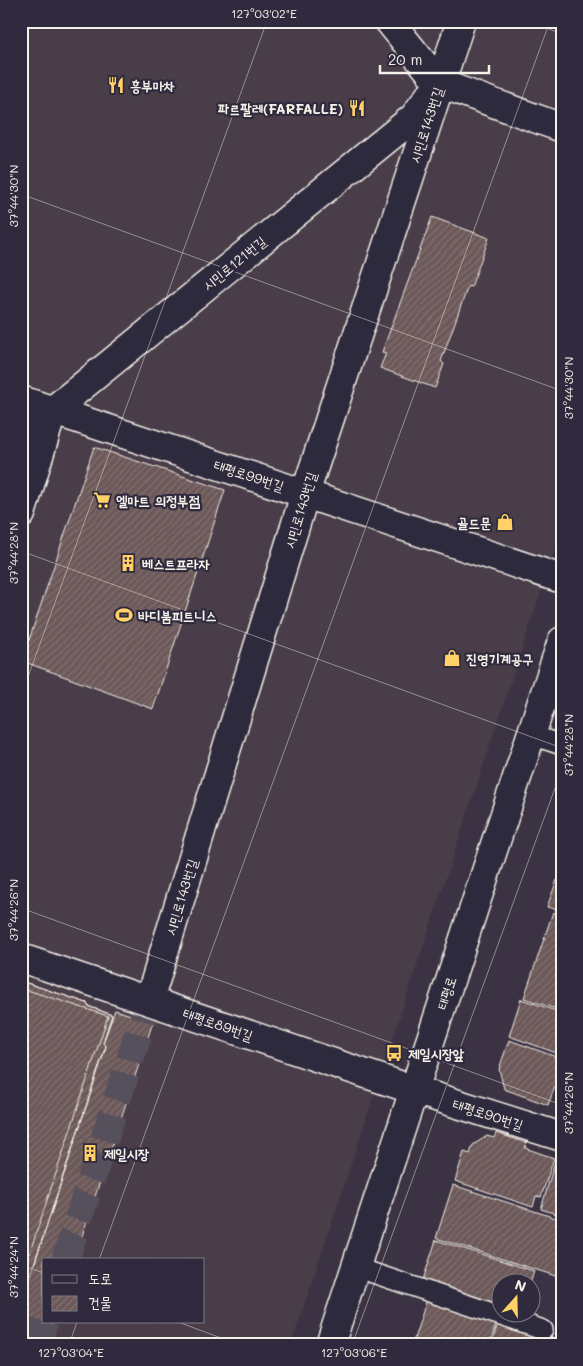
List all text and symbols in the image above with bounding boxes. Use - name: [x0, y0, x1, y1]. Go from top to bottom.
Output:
- text: 127°03'02"E: [231, 5, 297, 21]
- scale bar: [380, 42, 489, 74]
- text: 20 m: [388, 49, 422, 69]
- restaurant icon: 흥부마차: [106, 75, 126, 95]
- place label: 흥부마차: [130, 76, 175, 95]
- street label: 시민로143번길: [405, 84, 447, 166]
- restaurant icon: 파르팔레(FARFALLE): [347, 98, 367, 118]
- place label: 파르팔레(FARFALLE): [218, 99, 343, 118]
- text: 37°44'30"N: [5, 165, 21, 227]
- street label: 시민로121번길: [198, 231, 270, 295]
- text: 37°44'30"N: [560, 357, 576, 419]
- street label: 태평로99번길: [211, 455, 287, 496]
- street label: 시민로143번길: [279, 469, 321, 551]
- supermarket icon: 엘마트 의정부점: [92, 490, 112, 510]
- place label: 엘마트 의정부점: [116, 491, 201, 510]
- shop icon: 골드문: [495, 512, 515, 532]
- place label: 골드문: [457, 513, 491, 532]
- text: 37°44'28"N: [5, 522, 21, 584]
- building icon: 베스트프라자: [118, 553, 138, 573]
- place label: 베스트프라자: [142, 554, 210, 573]
- sports icon: 바디붐피트니스: [114, 605, 134, 625]
- place label: 바디붐피트니스: [138, 606, 217, 625]
- shop icon: 진영기계공구: [442, 648, 462, 668]
- place label: 진영기계공구: [466, 649, 534, 668]
- text: 37°44'28"N: [560, 714, 576, 776]
- street label: 시민로143번길: [160, 856, 202, 938]
- text: 37°44'26"N: [5, 879, 21, 941]
- street label: 태평로: [432, 974, 460, 1012]
- street label: 태평로89번길: [180, 1003, 256, 1045]
- bus stop icon: 제일시장앞: [384, 1043, 404, 1063]
- place label: 제일시장앞: [408, 1044, 465, 1063]
- text: 37°44'26"N: [560, 1072, 576, 1134]
- street label: 태평로90번길: [450, 1094, 526, 1135]
- building icon: 제일시장: [80, 1143, 100, 1163]
- place label: 제일시장: [104, 1144, 150, 1163]
- text: 37°44'24"N: [5, 1236, 21, 1298]
- legend: [42, 1258, 205, 1324]
- text: 도로: [88, 1268, 112, 1288]
- north arrow: [490, 1274, 540, 1324]
- text: N: [512, 1275, 529, 1296]
- text: 건물: [88, 1292, 112, 1312]
- text: 127°03'04"E: [38, 1344, 104, 1360]
- text: 127°03'06"E: [321, 1344, 387, 1360]

